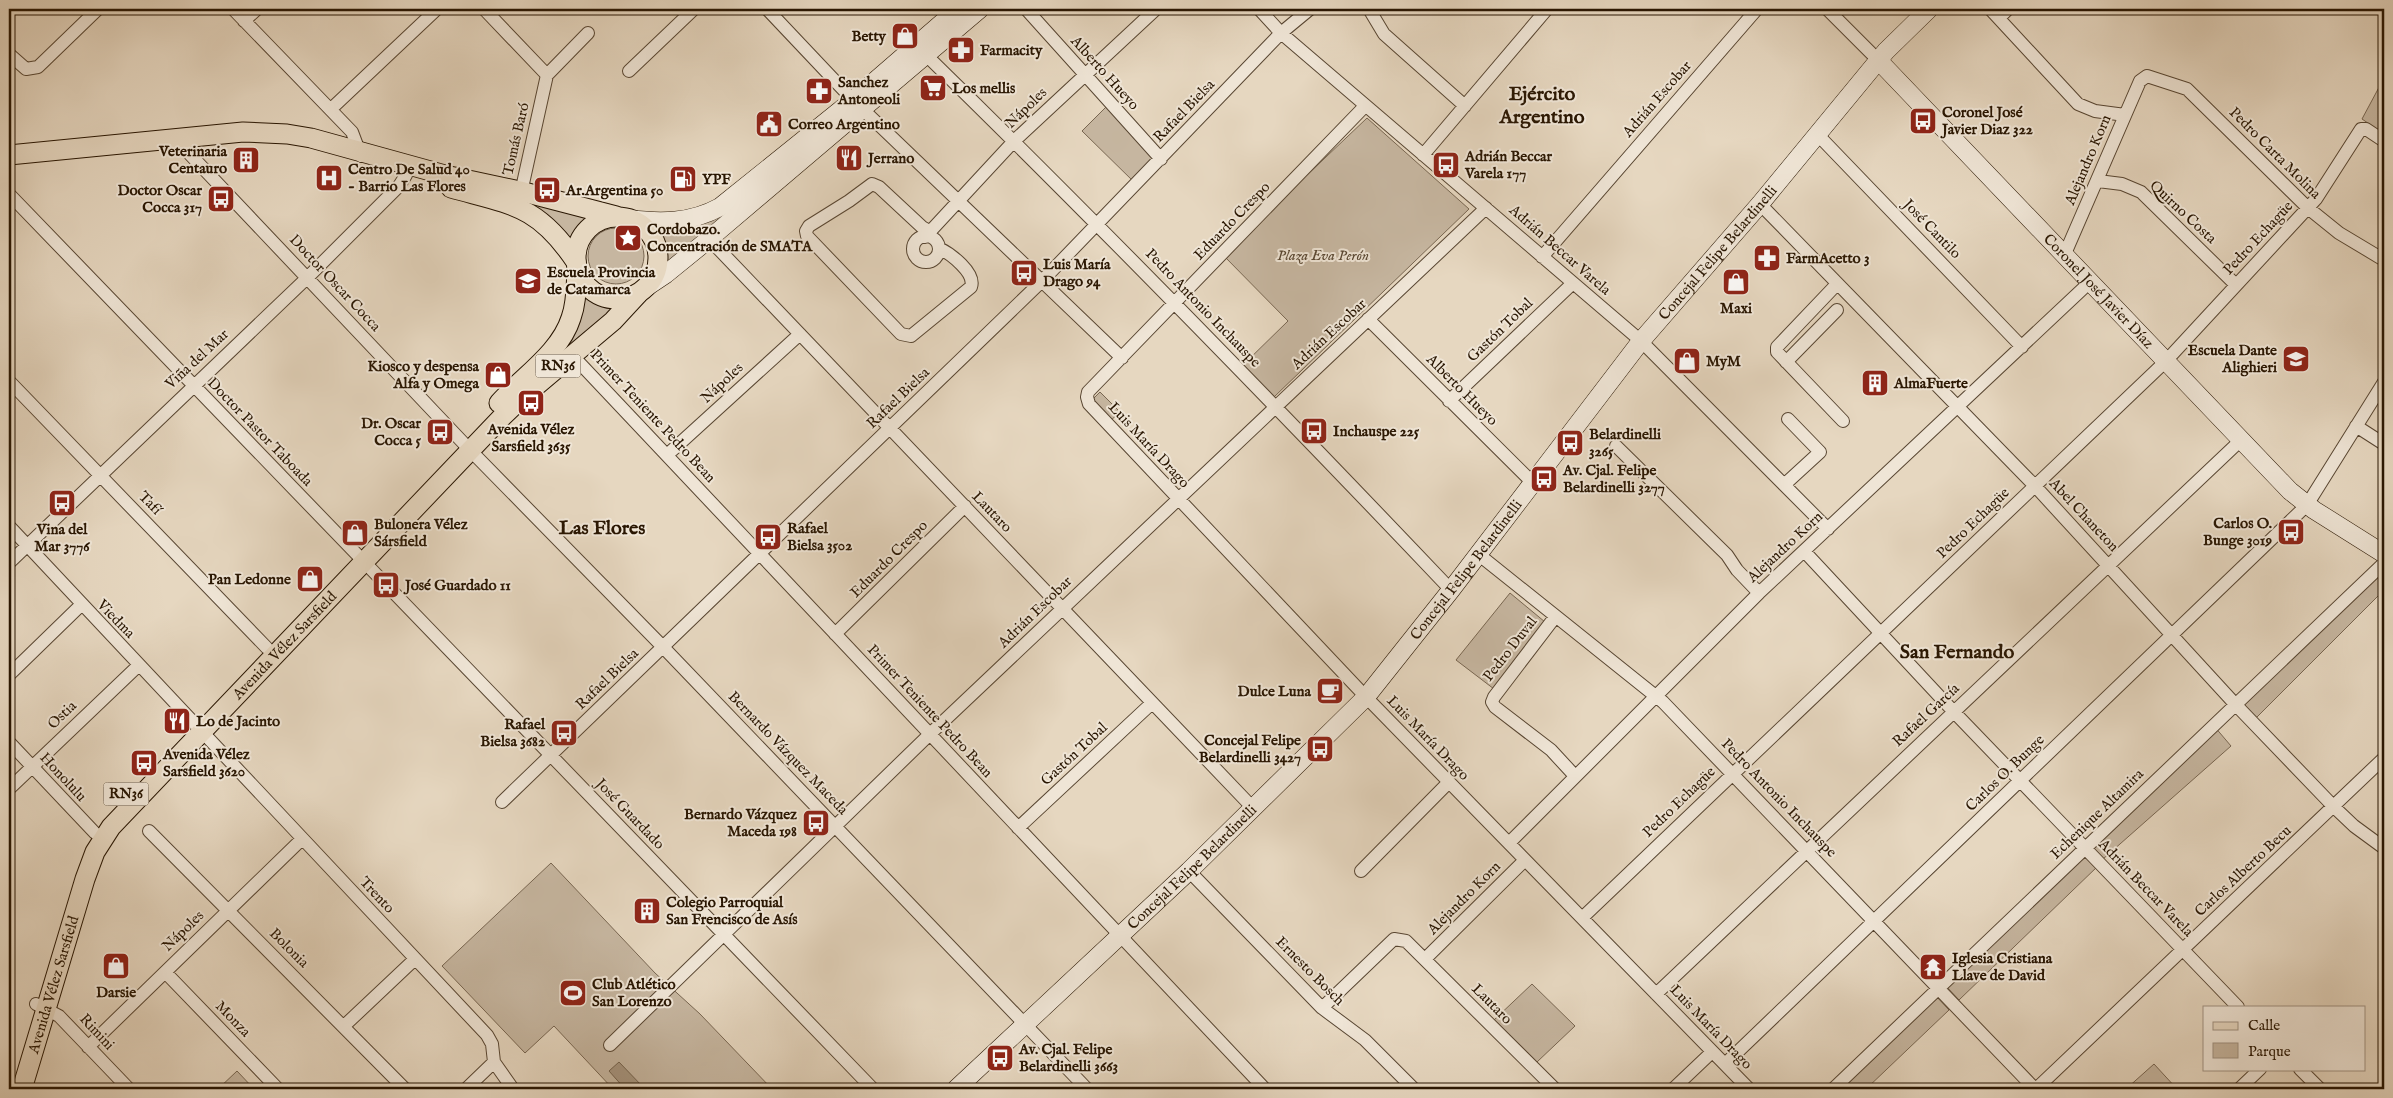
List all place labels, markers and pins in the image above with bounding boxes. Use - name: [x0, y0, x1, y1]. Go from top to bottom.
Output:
- shop icon: Betty: [890, 21, 920, 51]
- place label: Betty: [852, 27, 887, 46]
- pharmacy icon: Farmacity: [946, 35, 976, 65]
- place label: Farmacity: [980, 41, 1043, 60]
- place label: Sanchez Antoneoli: [837, 73, 900, 109]
- supermarket icon: Los mellis: [918, 73, 948, 103]
- pharmacy icon: Sanchez Antoneoli: [804, 76, 834, 106]
- place label: Los mellis: [952, 79, 1016, 98]
- place label: Coronel José Javier Diaz 322: [1940, 103, 2033, 139]
- bus stop icon: Coronel José Javier Diaz 322: [1908, 106, 1938, 136]
- public building icon: Correo Argentino: [754, 109, 784, 139]
- place label: Correo Argentino: [788, 115, 900, 134]
- place label: Veterinaria Centauro: [158, 142, 228, 178]
- restaurant icon: Jerrano: [834, 143, 864, 173]
- building icon: Veterinaria Centauro: [231, 145, 261, 175]
- place label: Adrián Beccar Varela 177: [1464, 147, 1553, 183]
- place label: Jerrano: [866, 149, 914, 168]
- bus stop icon: Adrián Beccar Varela 177: [1431, 150, 1461, 180]
- place label: Centro De Salud 40 - Barrio Las Flores: [348, 160, 470, 196]
- hospital icon: Centro De Salud 40 - Barrio Las Flores: [314, 163, 344, 193]
- fuel station icon: YPF: [668, 164, 698, 194]
- place label: YPF: [702, 170, 731, 189]
- bus stop icon: Ar.Argentina 50: [532, 175, 562, 205]
- place label: Doctor Oscar Cocca 317: [117, 181, 202, 217]
- place label: Ar.Argentina 50: [565, 181, 663, 200]
- bus stop icon: Doctor Oscar Cocca 317: [206, 184, 236, 214]
- place label: Cordobazo. Concentración de SMATA: [647, 220, 813, 256]
- place icon: Cordobazo. Concentración de SMATA: [613, 223, 643, 253]
- pharmacy icon: FarmAcetto 3: [1752, 243, 1782, 273]
- place label: FarmAcetto 3: [1786, 249, 1870, 268]
- place label: Luis María Drago 94: [1043, 255, 1111, 291]
- bus stop icon: Luis María Drago 94: [1009, 258, 1039, 288]
- place label: Escuela Provincia de Catamarca: [547, 263, 656, 299]
- school or university icon: Escuela Provincia de Catamarca: [513, 266, 543, 296]
- shop icon: Maxi: [1721, 267, 1751, 297]
- place label: Maxi: [1720, 299, 1752, 318]
- place label: Escuela Dante Alighieri: [2188, 341, 2277, 377]
- school or university icon: Escuela Dante Alighieri: [2281, 344, 2311, 374]
- shop icon: MyM: [1672, 346, 1702, 376]
- place label: MyM: [1706, 352, 1741, 371]
- place label: Kiosco y despensa Alfa y Omega: [367, 357, 480, 393]
- shop icon: Kiosco y despensa Alfa y Omega: [483, 360, 513, 390]
- building icon: AlmaFuerte: [1860, 368, 1890, 398]
- place label: AlmaFuerte: [1893, 374, 1968, 393]
- bus stop icon: Avenida Vélez Sarsfield 3635: [516, 388, 546, 418]
- place label: Dr. Oscar Cocca 5: [361, 414, 422, 450]
- bus stop icon: Inchauspe 225: [1299, 416, 1329, 446]
- bus stop icon: Dr. Oscar Cocca 5: [425, 417, 455, 447]
- place label: Avenida Vélez Sarsfield 3635: [487, 420, 574, 456]
- place label: Inchauspe 225: [1333, 422, 1420, 441]
- place label: Belardinelli 3265: [1589, 425, 1661, 461]
- bus stop icon: Belardinelli 3265: [1555, 428, 1585, 458]
- place label: Av. Cjal. Felipe Belardinelli 3277: [1562, 461, 1665, 497]
- bus stop icon: Av. Cjal. Felipe Belardinelli 3277: [1529, 464, 1559, 494]
- bus stop icon: Vina del Mar 3776: [47, 488, 77, 518]
- place label: Carlos O. Bunge 3019: [2203, 514, 2272, 550]
- place label: Bulonera Vélez Sársfield: [374, 515, 468, 551]
- bus stop icon: Carlos O. Bunge 3019: [2276, 517, 2306, 547]
- shop icon: Bulonera Vélez Sársfield: [340, 518, 370, 548]
- place label: Rafael Bielsa 3502: [787, 519, 852, 555]
- place label: Vina del Mar 3776: [34, 520, 90, 556]
- bus stop icon: Rafael Bielsa 3502: [753, 522, 783, 552]
- shop icon: Pan Ledonne: [295, 564, 325, 594]
- place label: Pan Ledonne: [208, 570, 291, 589]
- bus stop icon: José Guardado 11: [371, 570, 401, 600]
- place label: José Guardado 11: [403, 576, 511, 595]
- cafe icon: Dulce Luna: [1315, 676, 1345, 706]
- place label: Dulce Luna: [1238, 682, 1312, 701]
- restaurant icon: Lo de Jacinto: [162, 706, 192, 736]
- place label: Lo de Jacinto: [196, 712, 280, 731]
- place label: Rafael Bielsa 3682: [480, 715, 546, 751]
- bus stop icon: Rafael Bielsa 3682: [549, 718, 579, 748]
- place label: Concejal Felipe Belardinelli 3427: [1199, 731, 1301, 767]
- bus stop icon: Concejal Felipe Belardinelli 3427: [1305, 734, 1335, 764]
- place label: Avenida Vélez Sarsfield 3620: [162, 745, 250, 781]
- bus stop icon: Avenida Vélez Sarsfield 3620: [129, 748, 159, 778]
- place label: Bernardo Vázquez Maceda 198: [684, 805, 797, 841]
- bus stop icon: Bernardo Vázquez Maceda 198: [801, 808, 831, 838]
- place label: Colegio Parroquial San Frencisco de Asís: [666, 893, 798, 929]
- building icon: Colegio Parroquial San Frencisco de Asís: [632, 896, 662, 926]
- place label: Iglesia Cristiana Llave de David: [1952, 949, 2053, 985]
- shop icon: Darsie: [101, 951, 131, 981]
- temple icon: Iglesia Cristiana Llave de David: [1918, 952, 1948, 982]
- place label: Club Atlético San Lorenzo: [592, 975, 676, 1011]
- sports icon: Club Atlético San Lorenzo: [558, 978, 588, 1008]
- place label: Darsie: [96, 983, 136, 1002]
- place label: Av. Cjal. Felipe Belardinelli 3663: [1018, 1040, 1118, 1076]
- bus stop icon: Av. Cjal. Felipe Belardinelli 3663: [985, 1043, 1015, 1073]

